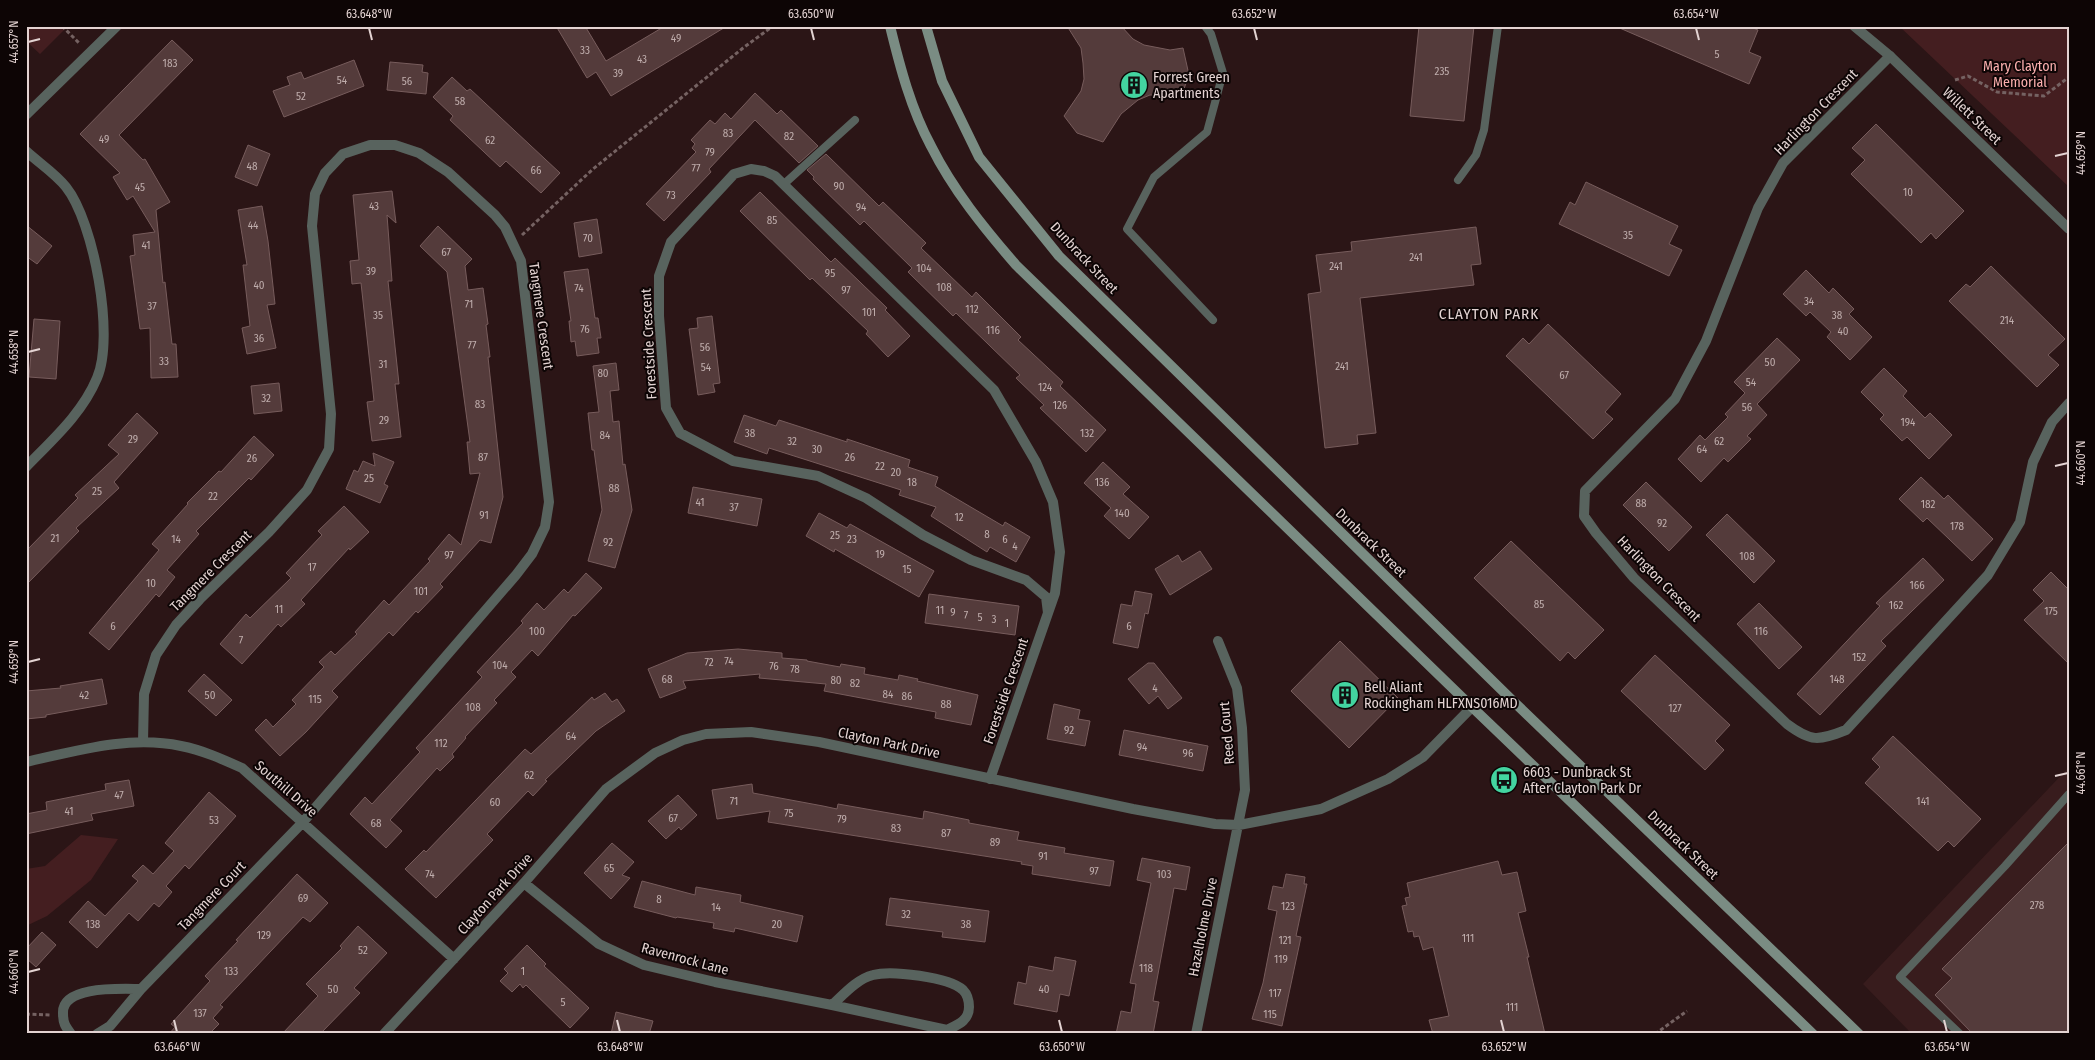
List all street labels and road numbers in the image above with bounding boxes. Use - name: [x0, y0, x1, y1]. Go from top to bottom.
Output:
- street label: Harlington Crescent: [1771, 65, 1862, 158]
- street label: Willett Street: [1939, 84, 2005, 148]
- street label: Dunbrack Street: [1046, 219, 1122, 298]
- street label: Tangmere Crescent: [525, 261, 557, 371]
- street label: Forestside Crescent: [638, 288, 660, 400]
- street label: Dunbrack Street: [1332, 505, 1410, 581]
- street label: Tangmere Crescent: [167, 527, 255, 615]
- street label: Harlington Crescent: [1614, 533, 1705, 626]
- street label: Forestside Crescent: [980, 635, 1032, 746]
- street label: Reed Court: [1216, 700, 1238, 765]
- street label: Clayton Park Drive: [837, 724, 942, 762]
- street label: Southill Drive: [251, 757, 321, 821]
- street label: Dunbrack Street: [1644, 807, 1722, 883]
- street label: Clayton Park Drive: [454, 850, 536, 938]
- street label: Tangmere Court: [175, 857, 250, 934]
- street label: Hazelholme Drive: [1185, 876, 1221, 978]
- street label: Ravenrock Lane: [640, 939, 731, 979]

